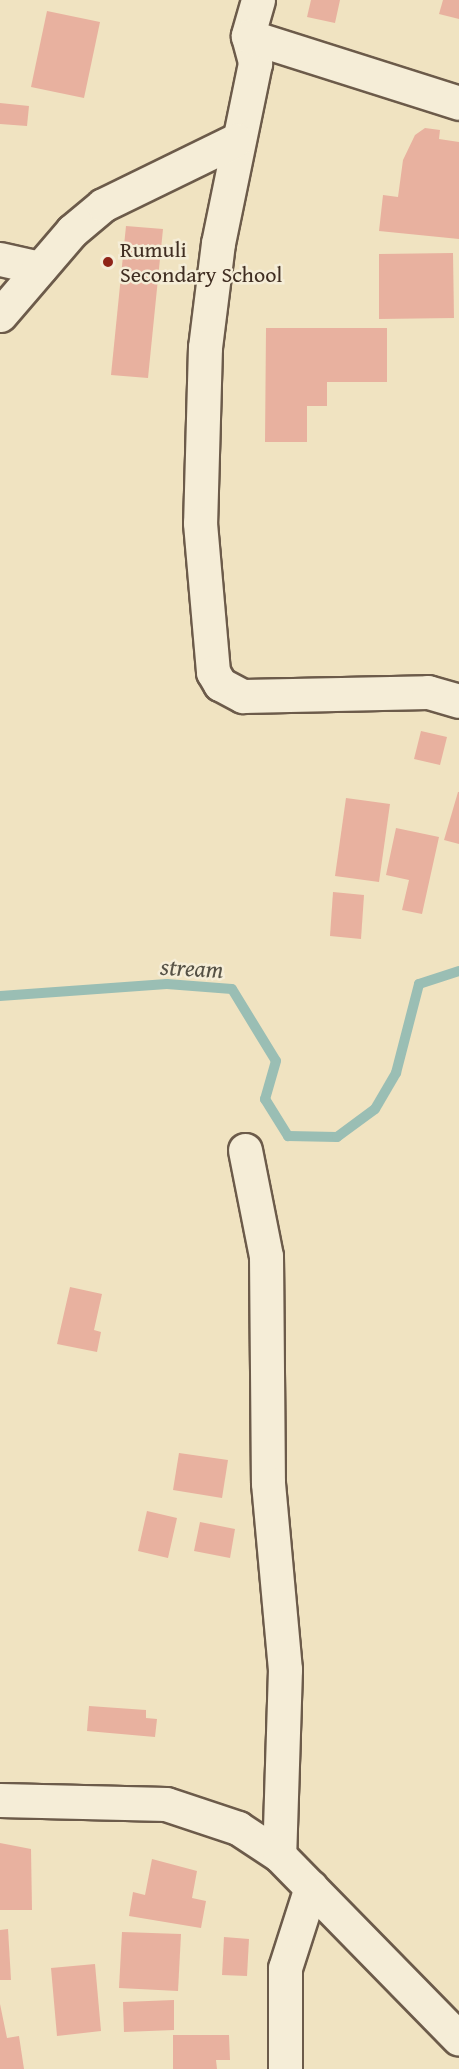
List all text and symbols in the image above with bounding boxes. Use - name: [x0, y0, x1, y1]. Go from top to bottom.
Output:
- place label: Rumuli Secondary School: [120, 236, 283, 288]
- marker: Rumuli Secondary School: [101, 255, 115, 269]
- water label: stream: [160, 952, 224, 984]

